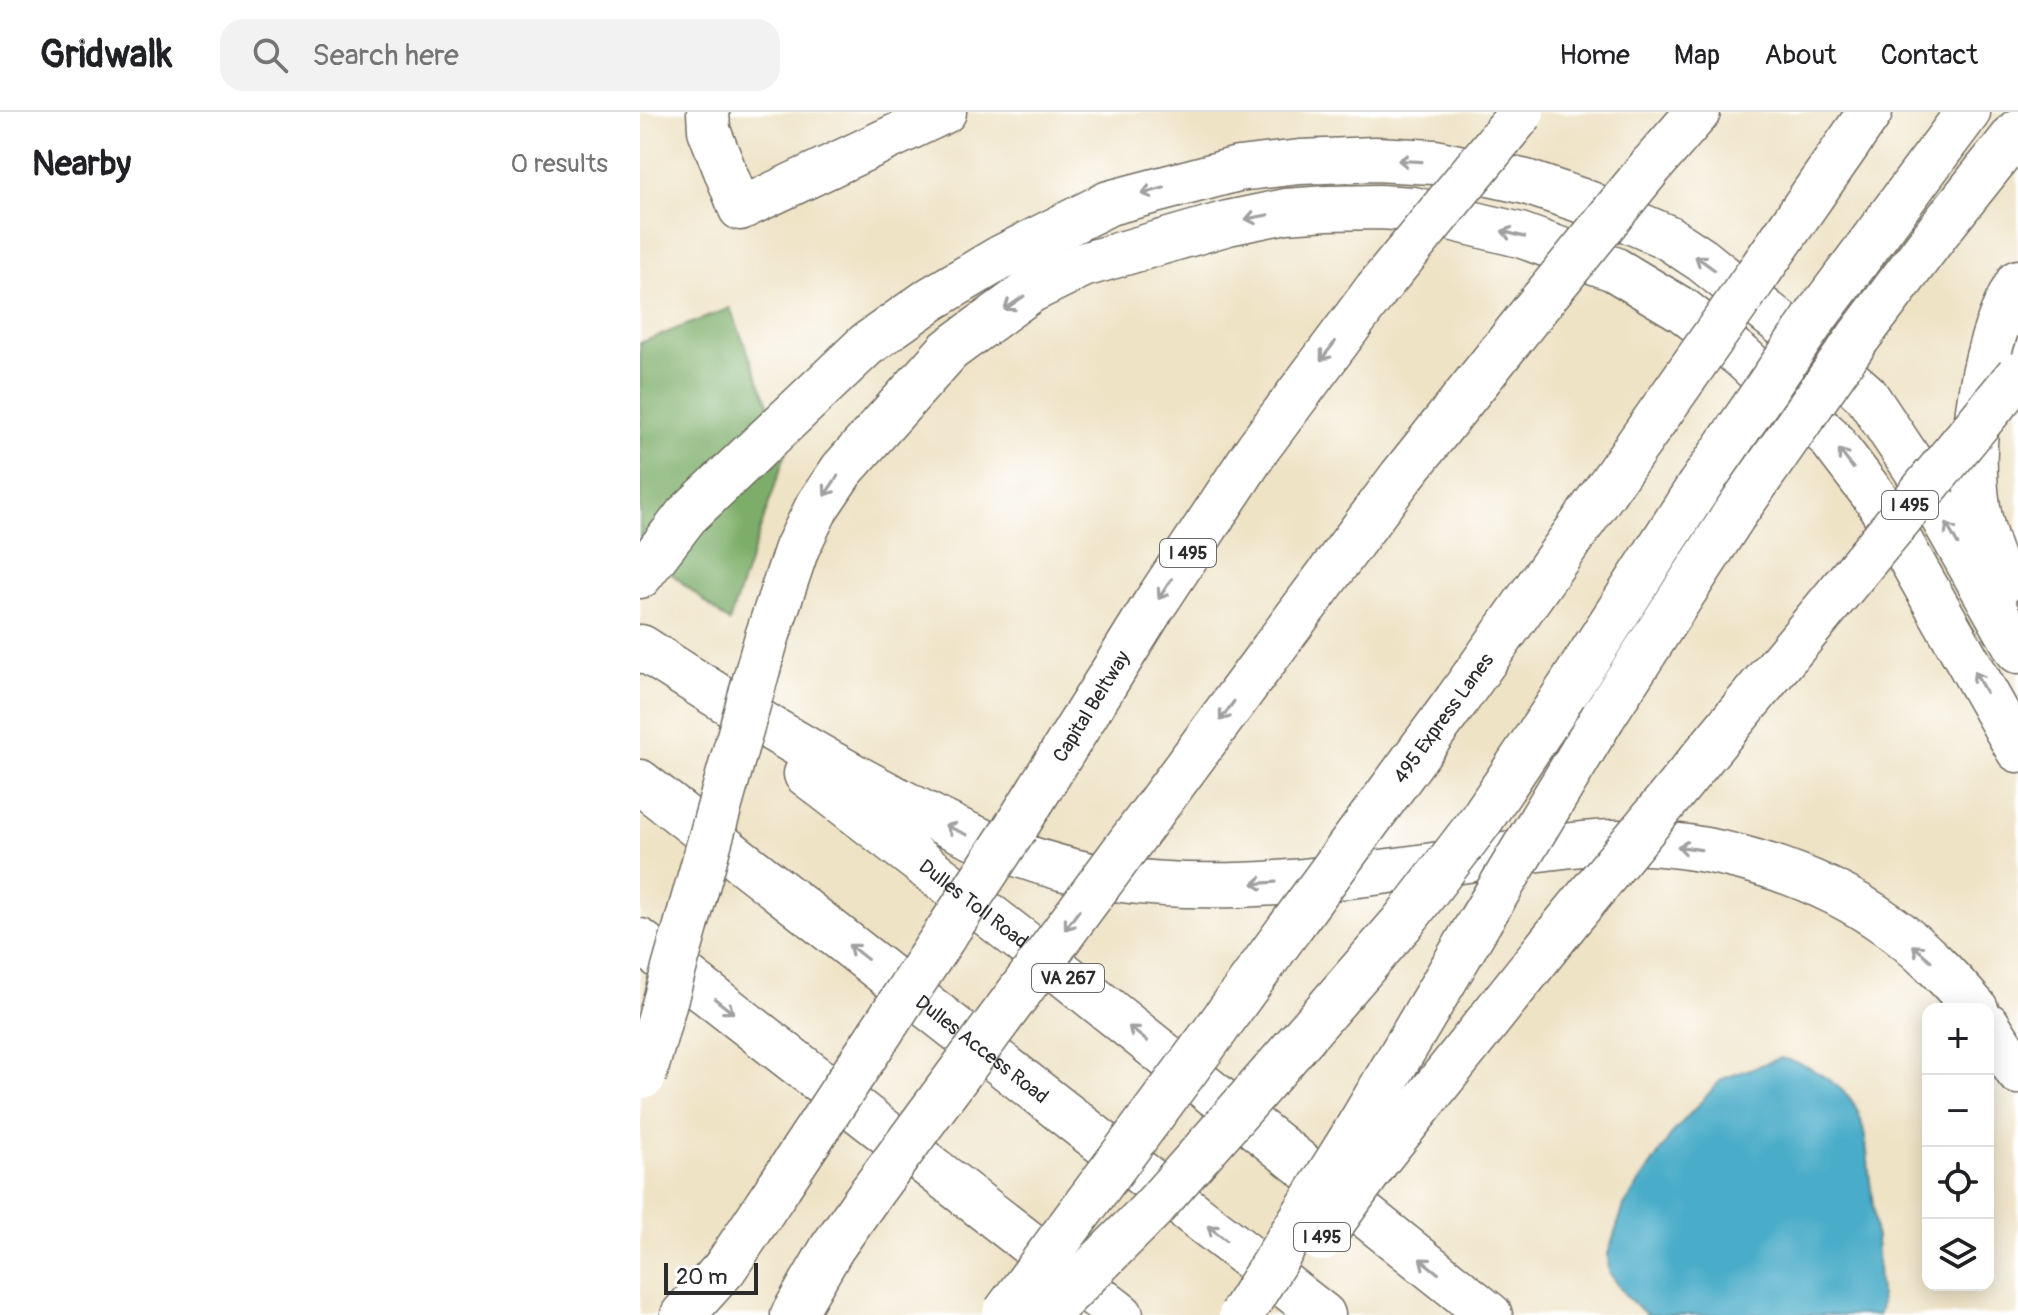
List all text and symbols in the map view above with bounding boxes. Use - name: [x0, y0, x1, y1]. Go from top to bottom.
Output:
- search box: [220, 19, 780, 91]
- text: Gridwalk: [40, 31, 172, 79]
- icon: search: [248, 33, 292, 77]
- text: Search here: [312, 37, 459, 74]
- text: Home: [1559, 38, 1630, 73]
- text: Map: [1674, 38, 1720, 73]
- text: About: [1764, 38, 1837, 73]
- text: Contact: [1881, 38, 1978, 73]
- text: Nearby: [32, 143, 131, 186]
- text: 0 results: [511, 148, 608, 180]
- one-way arrow: [1397, 153, 1424, 168]
- one-way arrow: [1141, 184, 1167, 199]
- one-way arrow: [1245, 210, 1271, 225]
- one-way arrow: [1501, 226, 1527, 241]
- one-way arrow: [1695, 255, 1716, 272]
- one-way arrow: [1003, 295, 1025, 311]
- one-way arrow: [1319, 340, 1337, 361]
- one-way arrow: [1837, 449, 1854, 470]
- one-way arrow: [823, 474, 839, 496]
- road number: I 495: [1882, 491, 1938, 519]
- one-way arrow: [1944, 523, 1959, 547]
- road number: I 495: [1160, 539, 1216, 567]
- one-way arrow: [1157, 577, 1173, 600]
- street label: Capital Beltway: [1047, 646, 1136, 767]
- street label: 495 Express Lanes: [1388, 648, 1499, 788]
- one-way arrow: [1971, 671, 1987, 694]
- one-way arrow: [1219, 700, 1235, 722]
- one-way arrow: [944, 822, 968, 837]
- one-way arrow: [1677, 840, 1702, 855]
- street label: Dulles Toll Road: [914, 854, 1033, 954]
- one-way arrow: [1251, 876, 1278, 891]
- one-way arrow: [1064, 909, 1081, 931]
- one-way arrow: [848, 943, 869, 961]
- one-way arrow: [1913, 944, 1933, 962]
- road number: VA 267: [1032, 964, 1104, 992]
- street label: Dulles Access Road: [910, 990, 1053, 1109]
- one-way arrow: [713, 997, 734, 1014]
- map controls: [1922, 1003, 1994, 1291]
- button: +: [1922, 1003, 1994, 1075]
- one-way arrow: [1128, 1025, 1149, 1043]
- button: −: [1922, 1075, 1994, 1147]
- button: locate: [1922, 1147, 1994, 1219]
- button: layers: [1922, 1219, 1994, 1291]
- road number: I 495: [1294, 1223, 1350, 1251]
- one-way arrow: [1207, 1224, 1228, 1241]
- one-way arrow: [1419, 1258, 1440, 1275]
- scale bar: [664, 1259, 758, 1295]
- text: 20 m: [676, 1263, 728, 1291]

